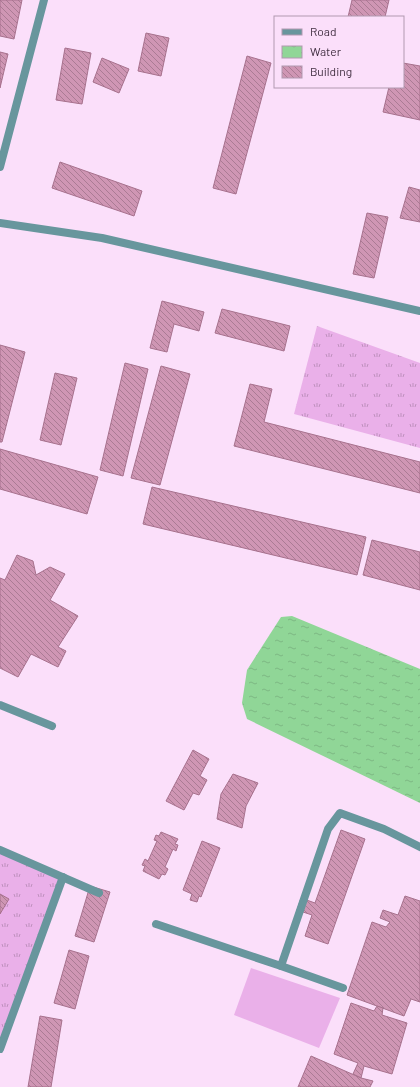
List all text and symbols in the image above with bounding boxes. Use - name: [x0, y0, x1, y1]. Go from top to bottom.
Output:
- legend: [274, 16, 404, 88]
- text: Road: [310, 24, 337, 38]
- text: Water: [310, 44, 342, 58]
- text: Building: [310, 64, 352, 78]

